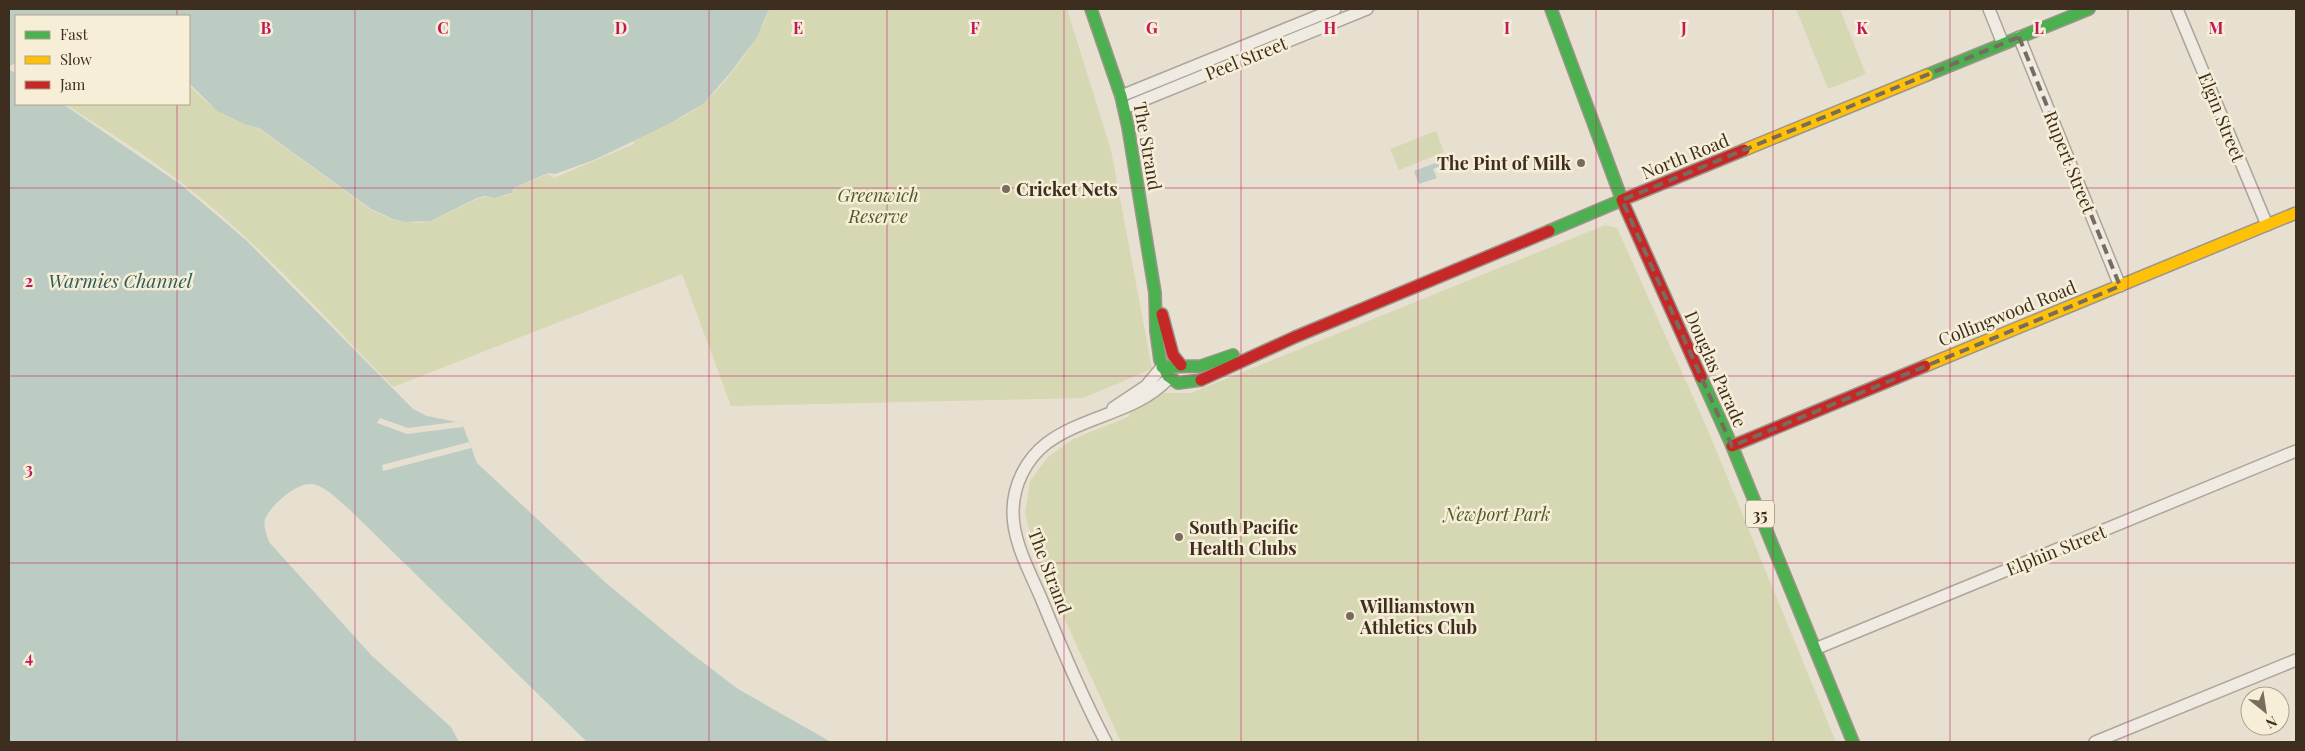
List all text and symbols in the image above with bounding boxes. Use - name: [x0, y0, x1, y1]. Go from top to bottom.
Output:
- legend: [15, 15, 190, 105]
- text: B: [261, 17, 272, 38]
- text: C: [437, 17, 449, 38]
- text: D: [615, 17, 627, 38]
- text: E: [793, 17, 803, 38]
- text: F: [970, 17, 980, 38]
- text: G: [1146, 17, 1158, 38]
- text: H: [1324, 17, 1337, 38]
- text: I: [1504, 17, 1510, 38]
- text: J: [1680, 17, 1687, 38]
- text: K: [1856, 17, 1868, 38]
- text: L: [2034, 17, 2044, 38]
- text: M: [2209, 17, 2224, 38]
- text: Fast: [60, 24, 89, 44]
- street label: Peel Street: [1201, 30, 1291, 85]
- text: Slow: [60, 49, 92, 69]
- street label: Elgin Street: [2193, 69, 2251, 166]
- text: Jam: [59, 74, 86, 94]
- street label: The Strand: [1128, 100, 1168, 193]
- street label: Rupert Street: [2039, 107, 2102, 217]
- street label: North Road: [1638, 127, 1733, 184]
- place label: The Pint of Milk: [1437, 151, 1571, 175]
- marker: The Pint of Milk: [1575, 157, 1587, 169]
- place label: Cricket Nets: [1016, 177, 1118, 201]
- park label: Greenwich Reserve: [837, 183, 919, 228]
- marker: Cricket Nets: [1000, 183, 1012, 195]
- water label: Warmies Channel: [48, 267, 193, 293]
- text: 2: [25, 270, 33, 291]
- street label: Collingwood Road: [1934, 274, 2080, 352]
- street label: Douglas Parade: [1680, 307, 1752, 431]
- text: 3: [25, 458, 33, 479]
- road number: 35: [1746, 500, 1774, 528]
- park label: Newport Park: [1442, 502, 1550, 526]
- place label: South Pacific Health Clubs: [1189, 515, 1298, 560]
- street label: Elphin Street: [2002, 519, 2110, 581]
- street label: The Strand: [1023, 525, 1077, 618]
- marker: South Pacific Health Clubs: [1173, 531, 1185, 543]
- place label: Williamstown Athletics Club: [1359, 594, 1477, 639]
- marker: Williamstown Athletics Club: [1344, 610, 1356, 622]
- text: 4: [25, 646, 33, 667]
- north arrow: [2240, 686, 2290, 736]
- text: N: [2263, 712, 2281, 733]

